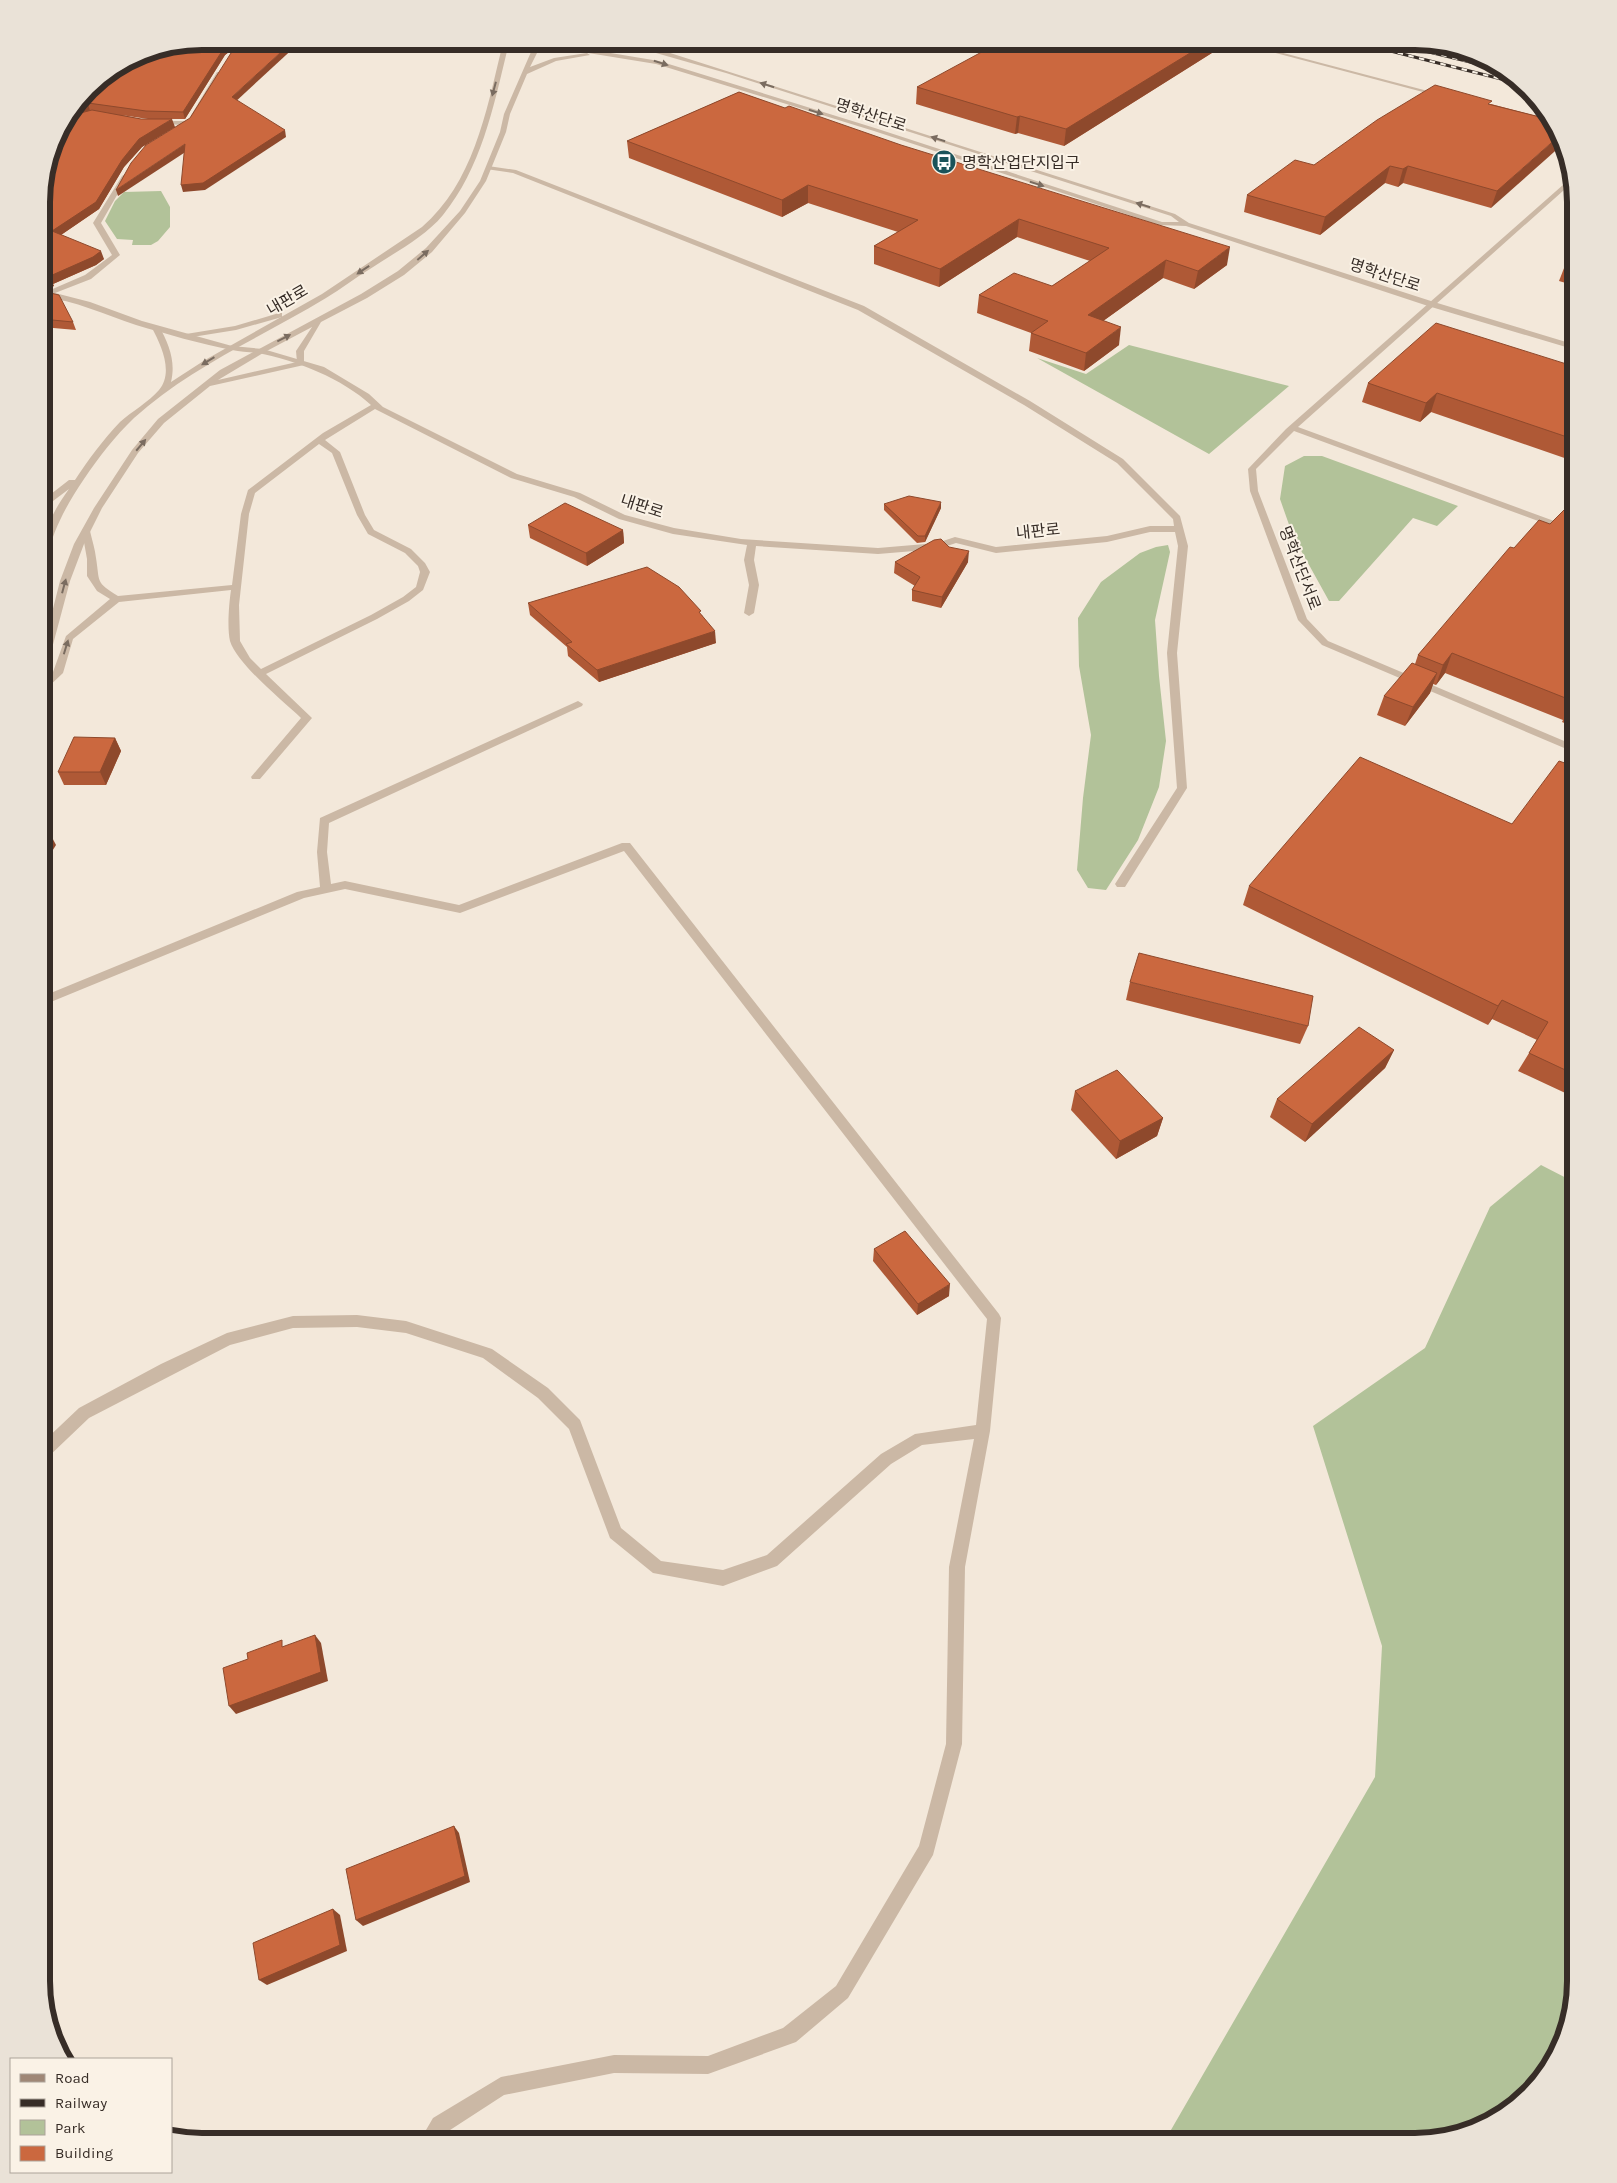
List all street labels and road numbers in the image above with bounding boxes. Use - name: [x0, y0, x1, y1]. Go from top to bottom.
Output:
- street label: 명학산단로: [833, 95, 909, 135]
- street label: 명학산단로: [1347, 255, 1423, 295]
- street label: 내판로: [263, 281, 311, 319]
- street label: 내판로: [618, 490, 666, 522]
- street label: 내판로: [1015, 519, 1061, 543]
- street label: 명학산단서로: [1275, 523, 1325, 613]

